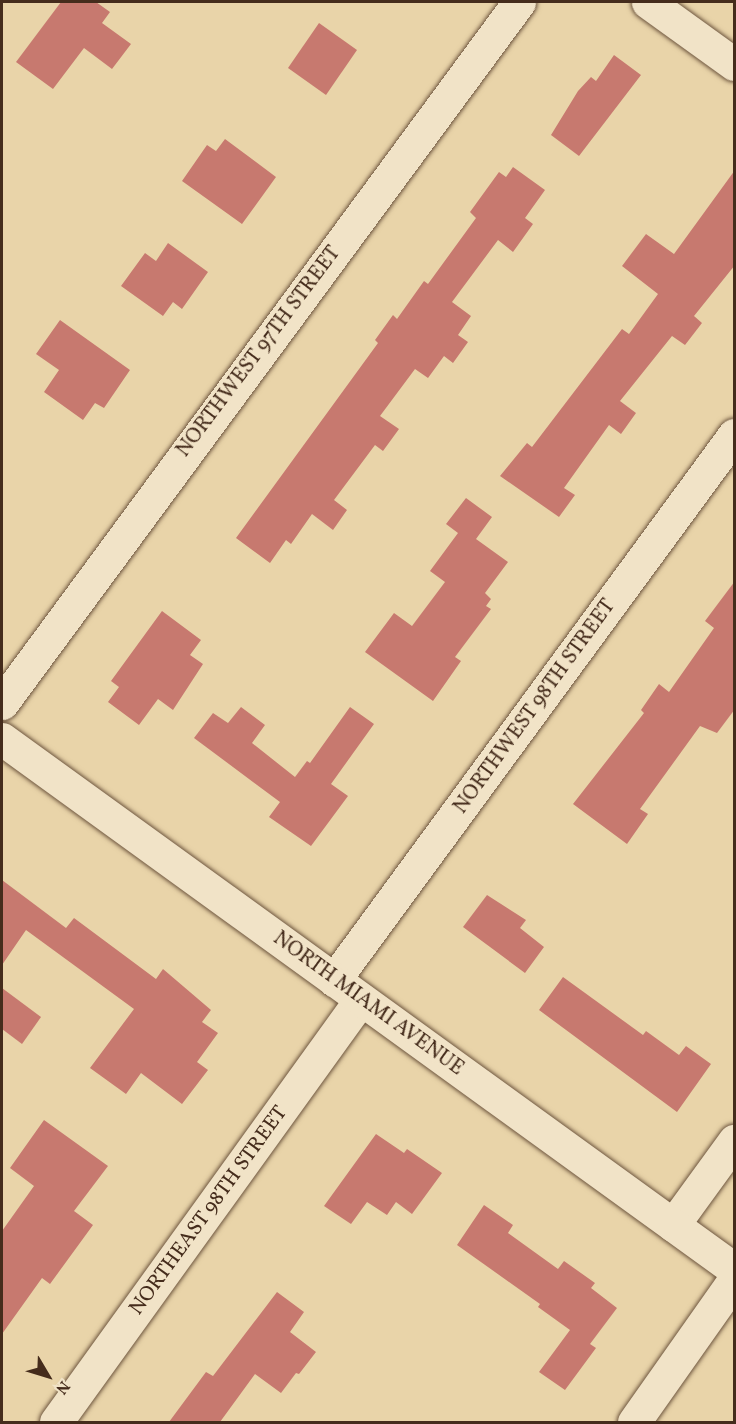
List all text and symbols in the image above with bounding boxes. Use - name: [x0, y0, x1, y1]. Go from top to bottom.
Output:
- street label: NORTHWEST 97TH STREET: [171, 241, 347, 463]
- street label: NORTHWEST 98TH STREET: [449, 595, 621, 819]
- street label: NORTH MIAMI AVENUE: [268, 926, 468, 1082]
- street label: NORTHEAST 98TH STREET: [124, 1101, 294, 1321]
- north arrow: [18, 1346, 78, 1406]
- text: N: [50, 1376, 74, 1398]

